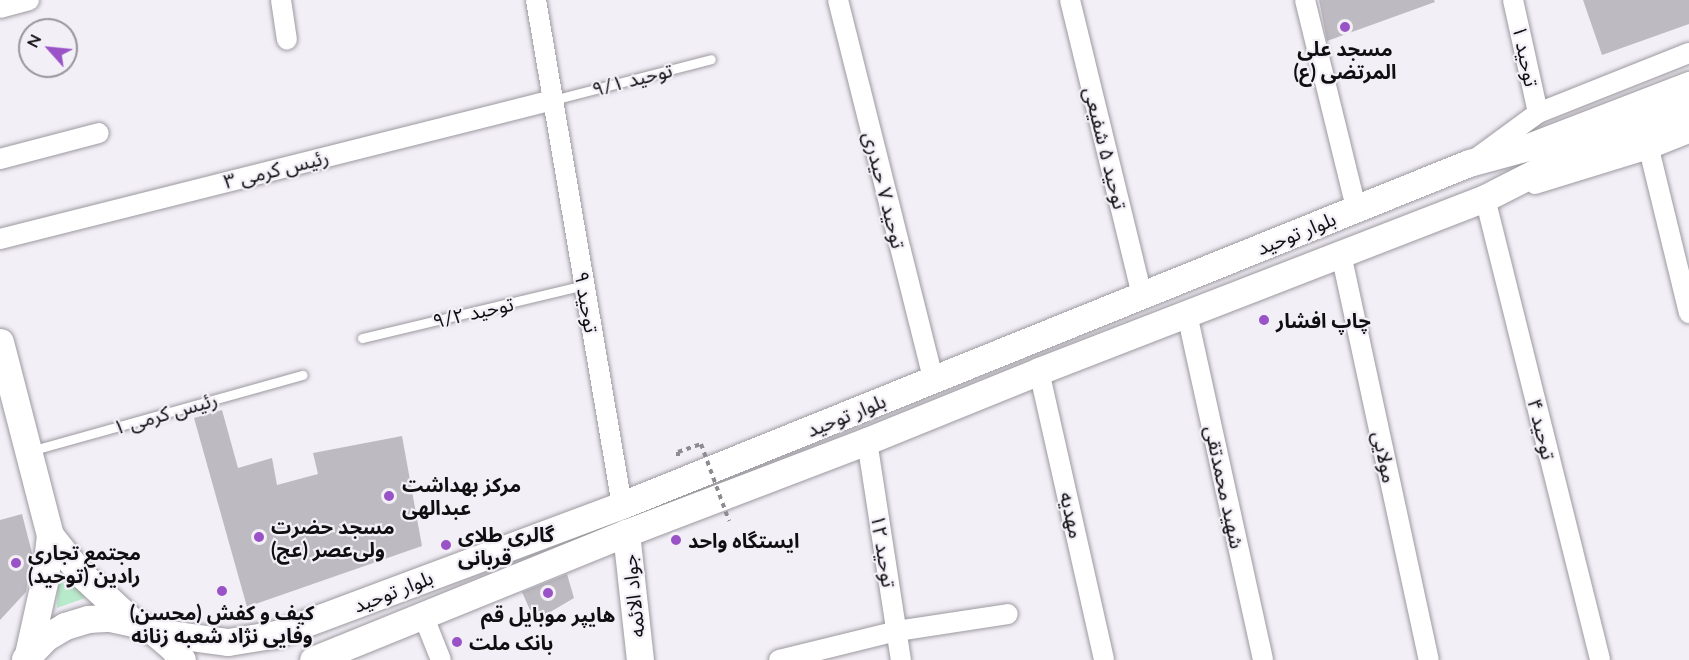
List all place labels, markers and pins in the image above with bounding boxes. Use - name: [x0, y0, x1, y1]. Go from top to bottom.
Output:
- marker: مسجد علی المرتضی (ع): [1338, 20, 1352, 34]
- place label: مسجد علی المرتضی (ع): [1294, 36, 1396, 83]
- place label: چاپ افشار: [1276, 308, 1371, 332]
- marker: چاپ افشار: [1257, 313, 1271, 327]
- place label: مرکز بهداشت عبدالهی: [402, 472, 521, 519]
- marker: مرکز بهداشت عبدالهی: [380, 487, 398, 505]
- place label: مسجد حضرت ولی‌عصر (عج): [271, 514, 395, 561]
- place label: گالری طلای قربانی: [458, 522, 554, 569]
- place label: ایستگاه واحد: [688, 528, 799, 552]
- marker: مسجد حضرت ولی‌عصر (عج): [252, 530, 266, 544]
- marker: ایستگاه واحد: [669, 533, 683, 547]
- marker: گالری طلای قربانی: [439, 538, 453, 552]
- place label: مجتمع تجاری رادین (توحید): [28, 540, 141, 587]
- marker: مجتمع تجاری رادین (توحید): [9, 556, 23, 570]
- marker: کیف و کفش (محسن) وفایی نژاد شعبه زنانه: [215, 584, 229, 598]
- marker: هایپر موبایل قم: [541, 586, 555, 600]
- place label: کیف و کفش (محسن) وفایی نژاد شعبه زنانه: [130, 600, 314, 647]
- place label: هایپر موبایل قم: [481, 602, 615, 626]
- place label: بانک ملت: [469, 630, 553, 654]
- marker: بانک ملت: [450, 635, 464, 649]

